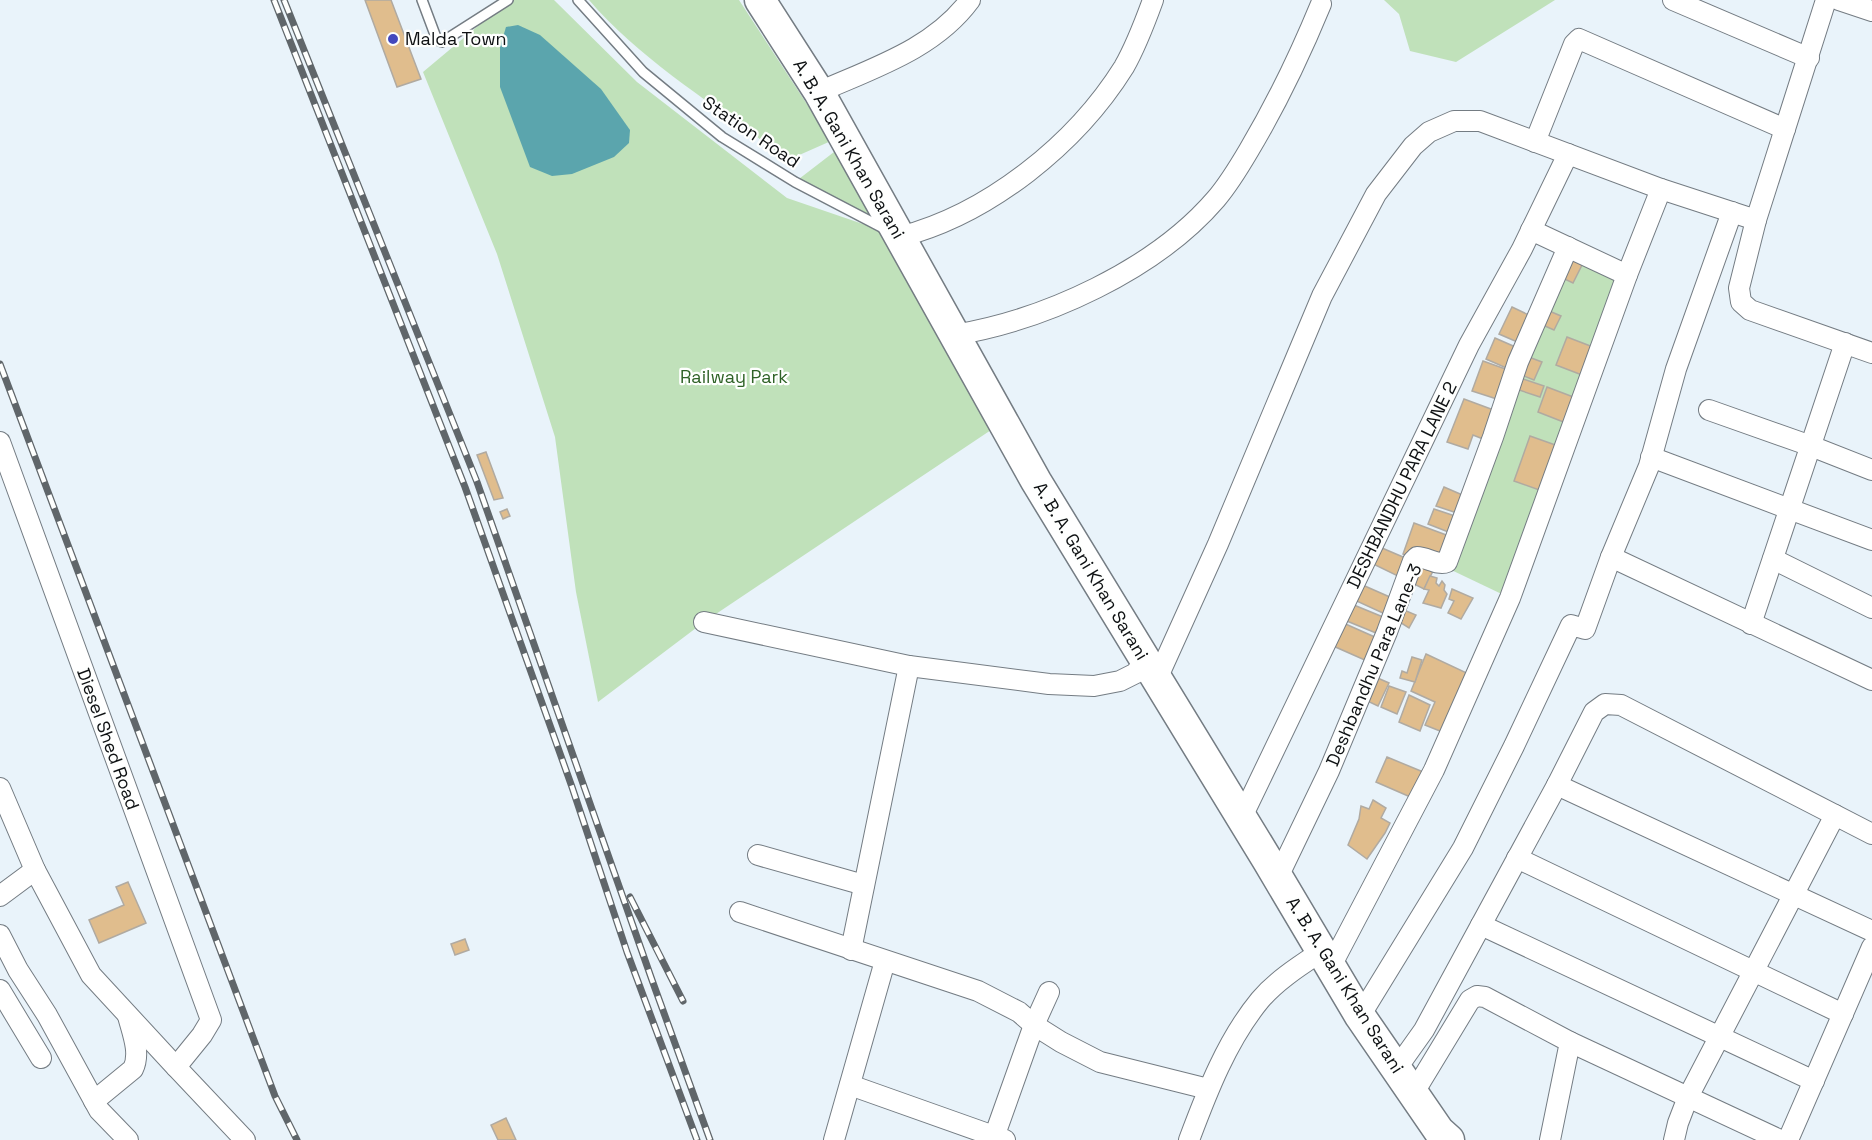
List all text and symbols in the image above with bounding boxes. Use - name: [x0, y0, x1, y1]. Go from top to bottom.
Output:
- place label: Malda Town: [405, 27, 507, 50]
- marker: Malda Town: [386, 32, 400, 46]
- street label: A. B. A. Gani Khan Sarani: [788, 55, 910, 243]
- street label: Station Road: [698, 91, 804, 173]
- park label: Railway Park: [680, 365, 788, 388]
- street label: DESHBANDHU PARA LANE 2: [1341, 378, 1462, 592]
- street label: A. B. A. Gani Khan Sarani: [1029, 477, 1154, 664]
- street label: Deshbandhu Para Lane-3: [1320, 560, 1427, 769]
- street label: Diesel Shed Road: [72, 665, 145, 813]
- street label: A. B. A. Gani Khan Sarani: [1282, 892, 1409, 1077]

